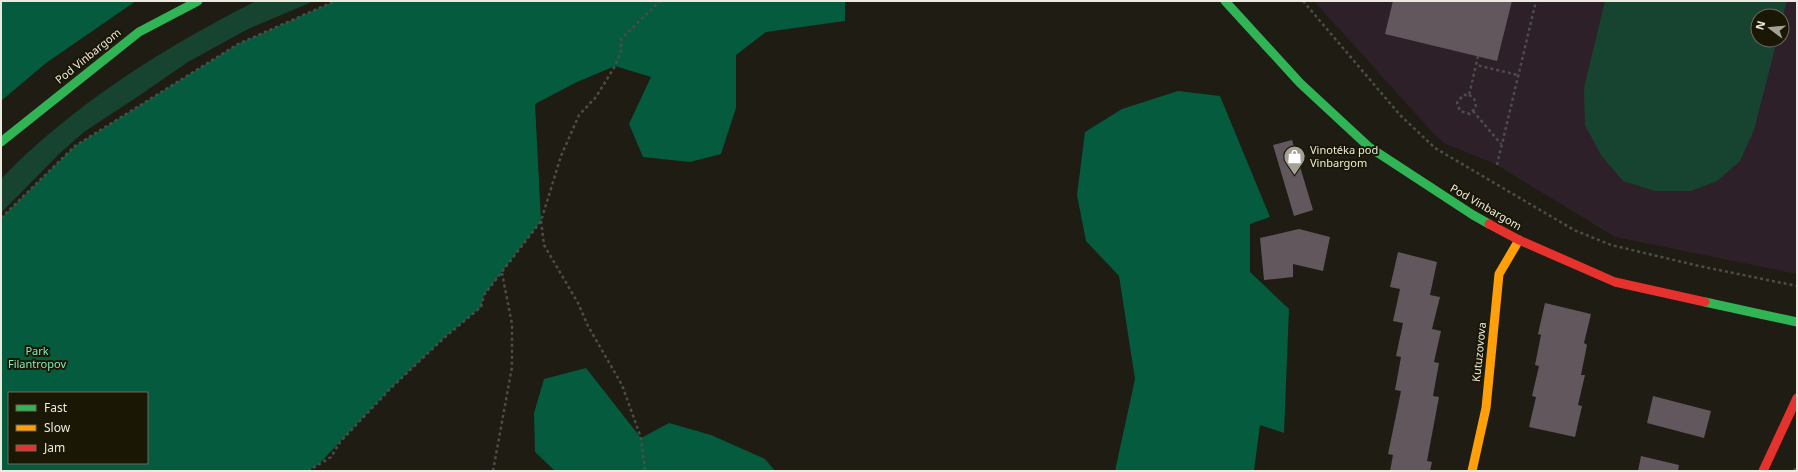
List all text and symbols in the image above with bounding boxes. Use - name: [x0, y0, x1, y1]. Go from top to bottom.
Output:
- north arrow: [1750, 8, 1790, 48]
- text: N: [1751, 19, 1768, 31]
- street label: Pod Vinbargom: [52, 25, 124, 87]
- place label: Vinotéka pod Vinbargom: [1310, 142, 1378, 170]
- shop icon: Vinotéka pod Vinbargom: [1281, 143, 1307, 176]
- street label: Pod Vinbargom: [1448, 180, 1525, 233]
- street label: Kutuzovova: [1468, 321, 1489, 382]
- park label: Park Filantropov: [8, 343, 66, 371]
- legend: [8, 392, 148, 464]
- text: Fast: [44, 399, 68, 416]
- text: Slow: [44, 419, 71, 436]
- text: Jam: [43, 439, 65, 456]

